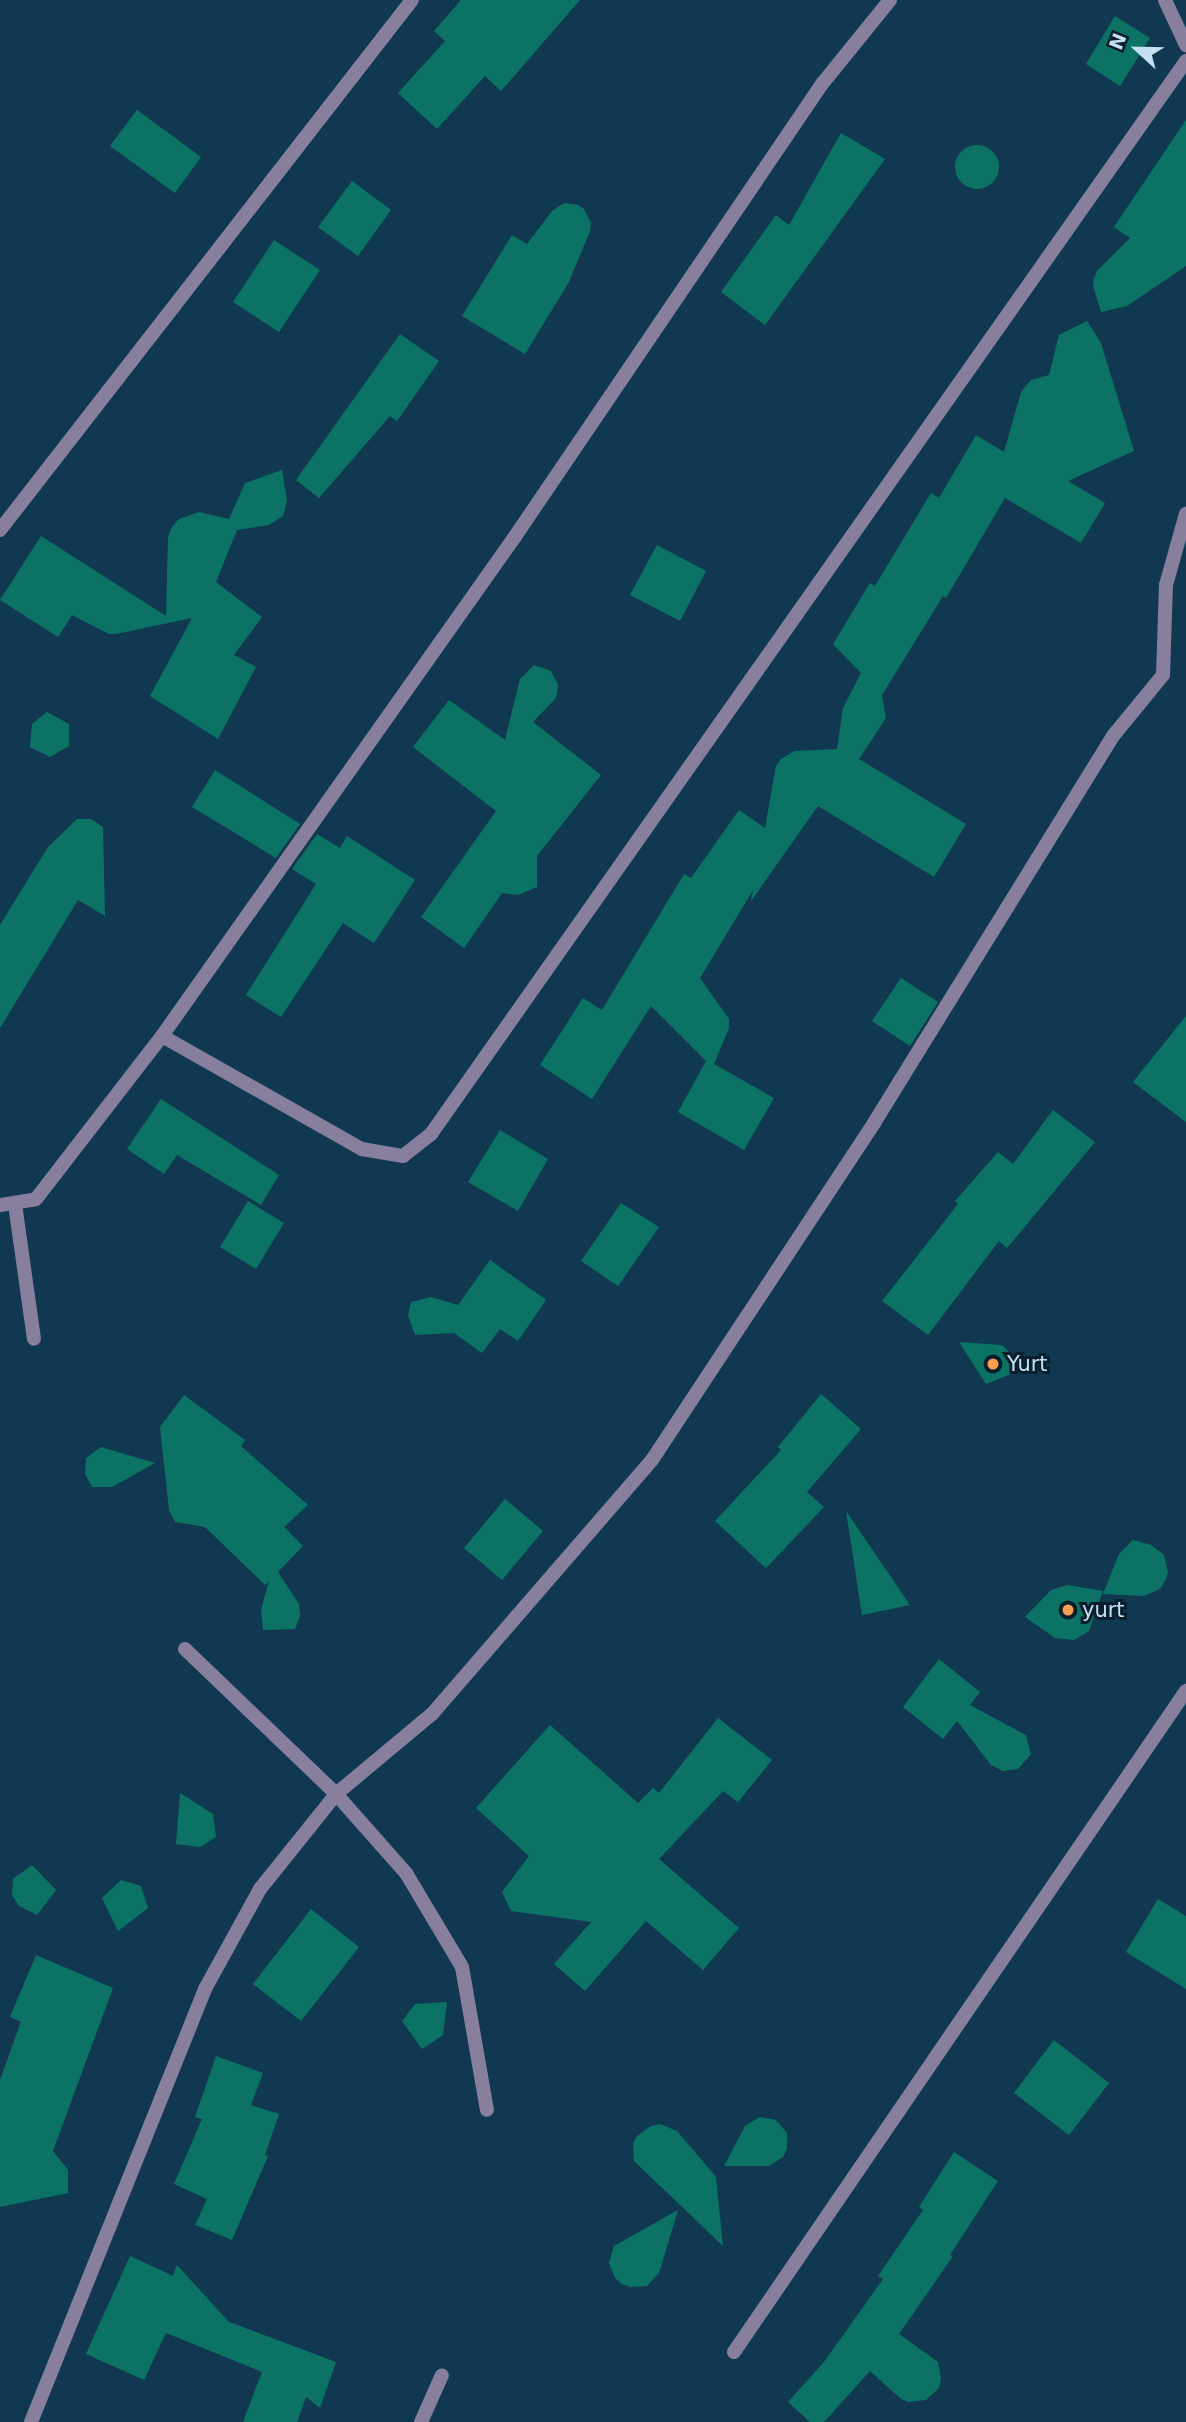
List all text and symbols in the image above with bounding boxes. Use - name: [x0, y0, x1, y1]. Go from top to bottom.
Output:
- north arrow: [1102, 14, 1172, 84]
- text: N: [1104, 30, 1131, 53]
- place label: Yurt: [1007, 1351, 1048, 1377]
- marker: Yurt: [985, 1356, 1001, 1372]
- place label: yurt: [1082, 1597, 1125, 1623]
- marker: yurt: [1060, 1602, 1076, 1618]

